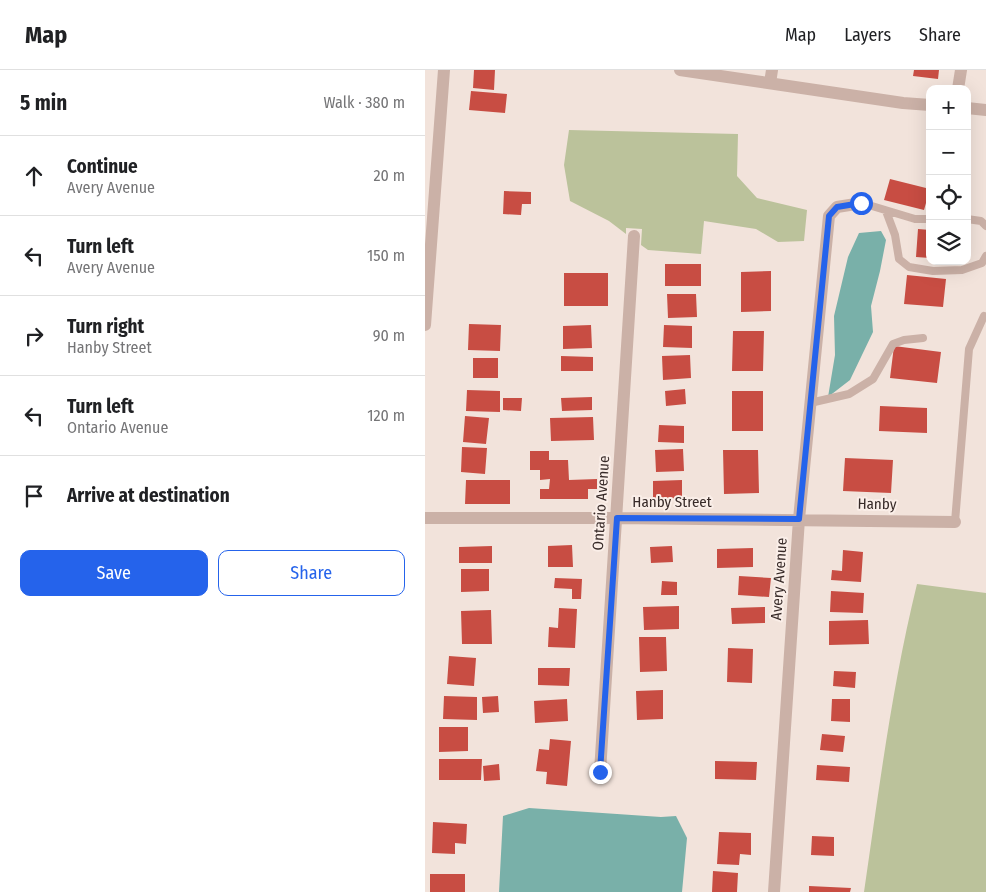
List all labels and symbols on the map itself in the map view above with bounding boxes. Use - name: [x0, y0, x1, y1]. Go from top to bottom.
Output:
- route start: [850, 192, 873, 215]
- street label: Ontario Avenue: [589, 455, 613, 551]
- street label: Hanby Street: [632, 493, 712, 511]
- street label: Hanby: [857, 495, 897, 513]
- street label: Avery Avenue: [767, 537, 791, 621]
- route end: [589, 761, 612, 784]

